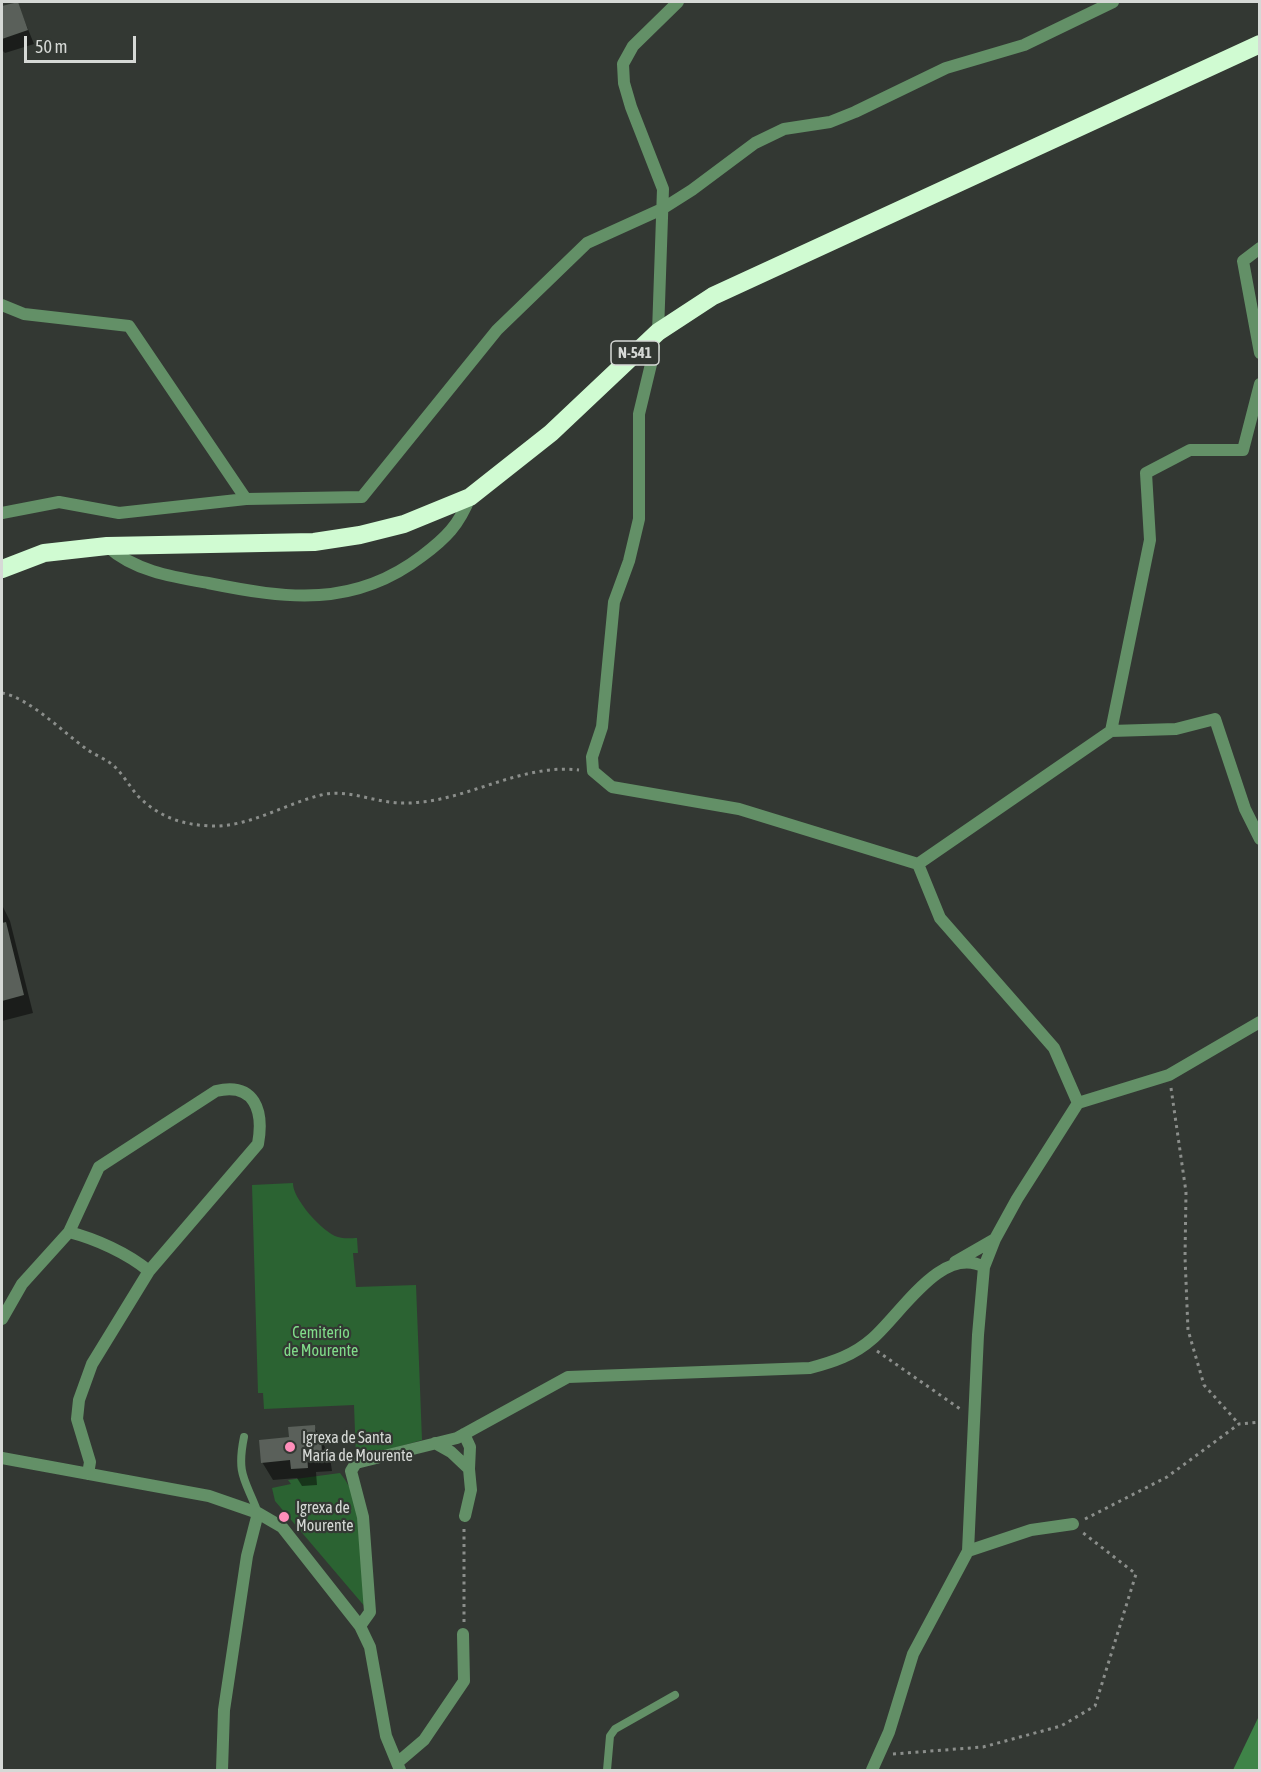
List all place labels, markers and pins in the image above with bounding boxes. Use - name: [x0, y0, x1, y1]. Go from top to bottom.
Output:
- place label: Igrexa de Santa María de Mourente: [302, 1428, 413, 1466]
- marker: Igrexa de Santa María de Mourente: [283, 1440, 297, 1454]
- place label: Igrexa de Mourente: [296, 1498, 353, 1536]
- marker: Igrexa de Mourente: [277, 1510, 291, 1524]

